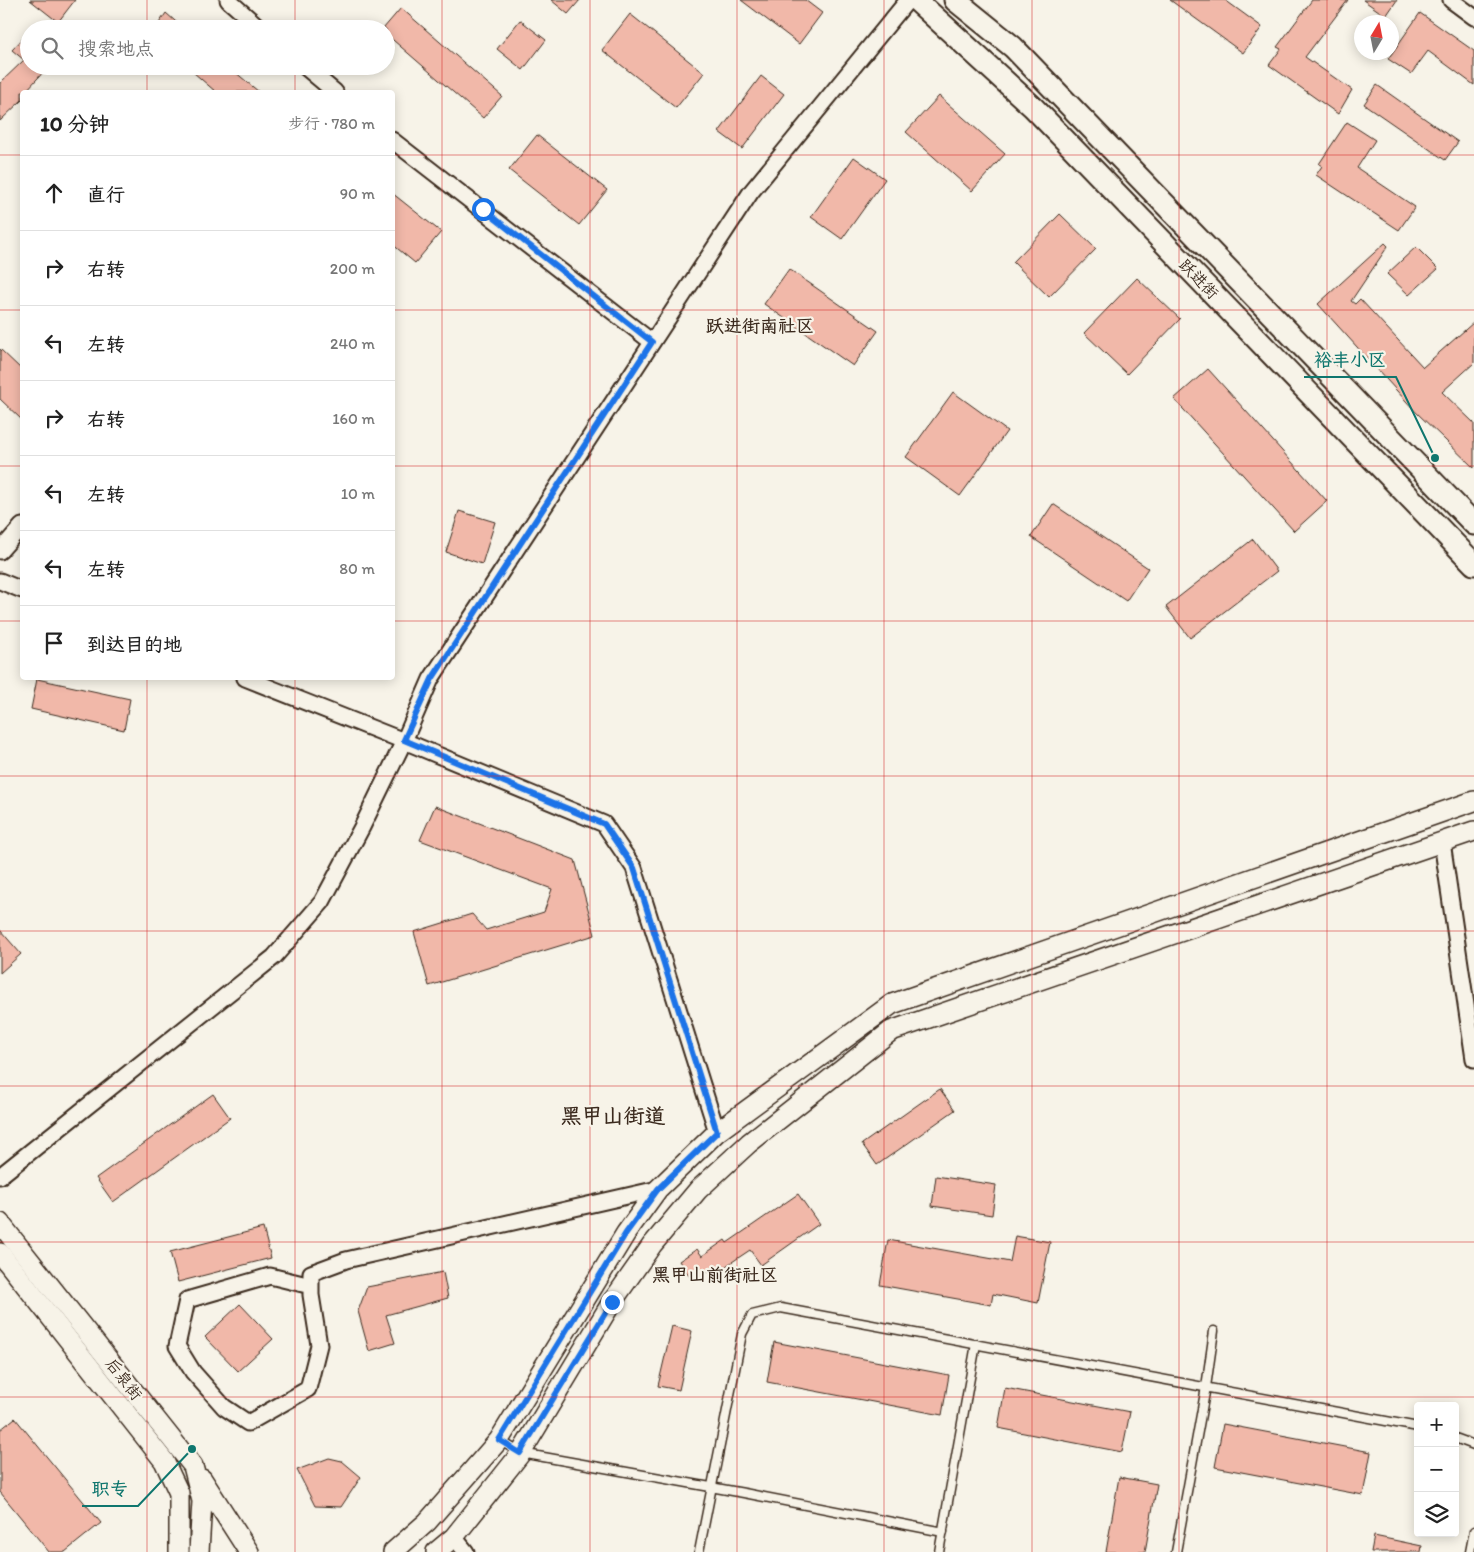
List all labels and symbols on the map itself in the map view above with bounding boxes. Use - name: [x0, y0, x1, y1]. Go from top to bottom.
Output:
- north arrow: [1354, 15, 1399, 60]
- route start: [472, 198, 495, 221]
- street label: 跃进街: [1175, 255, 1223, 303]
- district label: 跃进街南社区: [706, 315, 814, 337]
- callout: 裕丰小区: [1304, 344, 1396, 377]
- text: 裕丰小区: [1314, 349, 1386, 371]
- district label: 黑甲山街道: [561, 1103, 666, 1128]
- district label: 黑甲山前街社区: [652, 1264, 778, 1286]
- route end: [601, 1291, 624, 1314]
- street label: 后泉街: [102, 1354, 146, 1404]
- callout: 职专: [82, 1473, 138, 1506]
- text: 职专: [92, 1478, 128, 1500]

